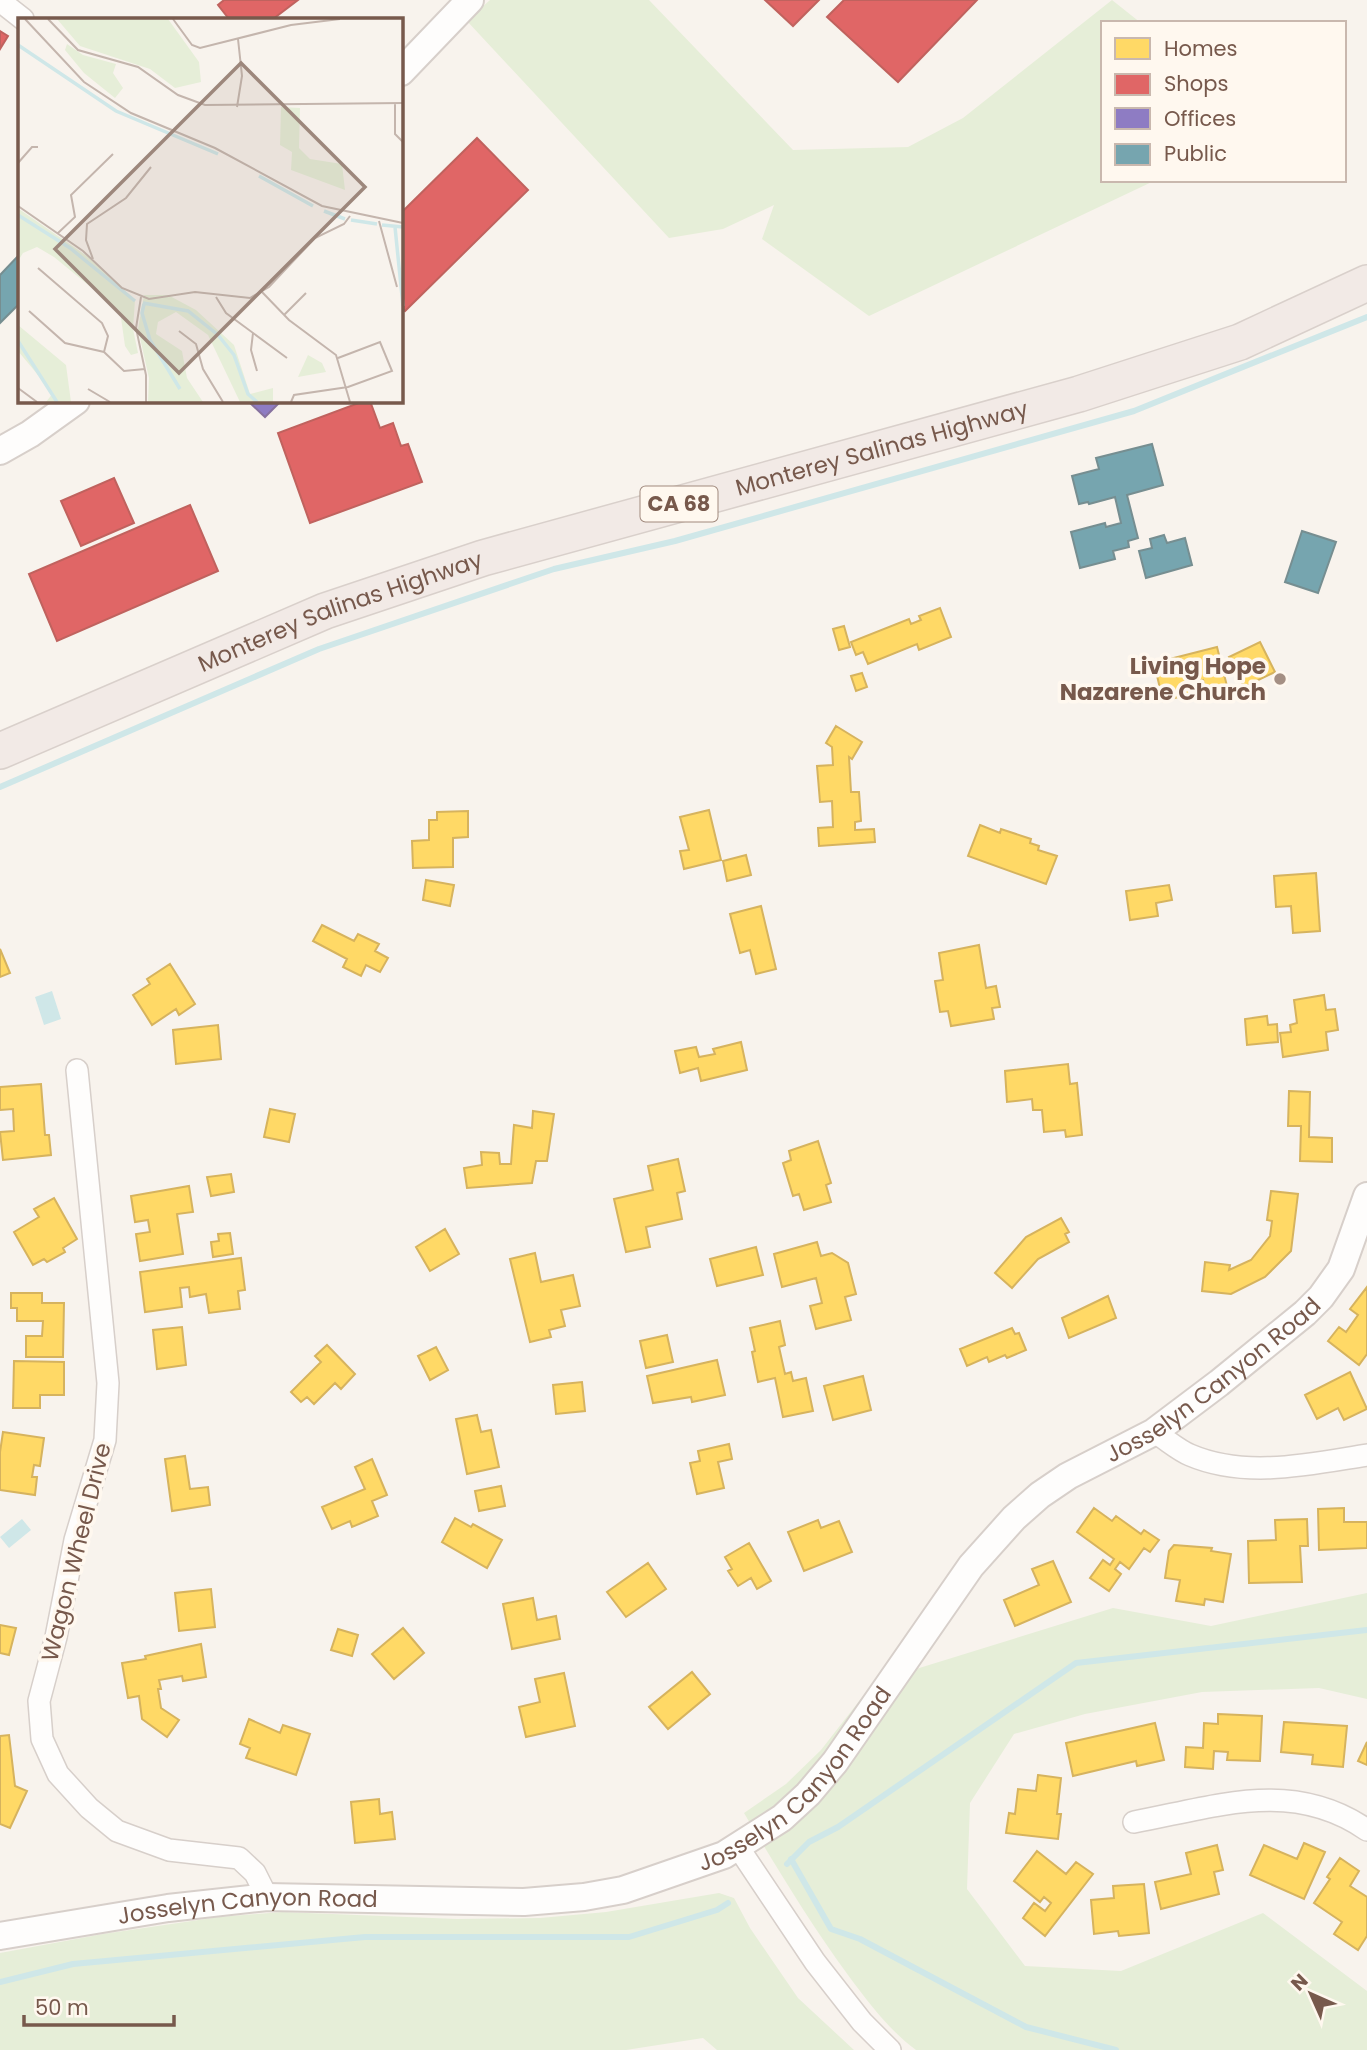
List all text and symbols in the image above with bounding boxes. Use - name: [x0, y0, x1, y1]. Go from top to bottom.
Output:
- inset map: [18, 18, 402, 402]
- legend: [1101, 21, 1346, 182]
- text: Homes: [1164, 34, 1238, 63]
- text: Shops: [1164, 69, 1228, 98]
- text: Offices: [1164, 104, 1236, 133]
- text: Public: [1164, 139, 1227, 168]
- street label: Monterey Salinas Highway: [732, 393, 1032, 504]
- road number: CA 68: [640, 486, 718, 522]
- street label: Monterey Salinas Highway: [193, 543, 487, 680]
- place label: Living Hope Nazarene Church: [1060, 650, 1266, 708]
- marker: Living Hope Nazarene Church: [1272, 671, 1288, 687]
- street label: Josselyn Canyon Road: [1100, 1290, 1328, 1470]
- street label: Wagon Wheel Drive: [33, 1439, 119, 1665]
- street label: Josselyn Canyon Road: [694, 1680, 899, 1879]
- street label: Josselyn Canyon Road: [115, 1881, 378, 1932]
- north arrow: [1276, 1959, 1346, 2029]
- text: N: [1285, 1968, 1314, 1997]
- scale bar: [24, 1983, 175, 2027]
- text: 50 m: [35, 1993, 89, 2022]

